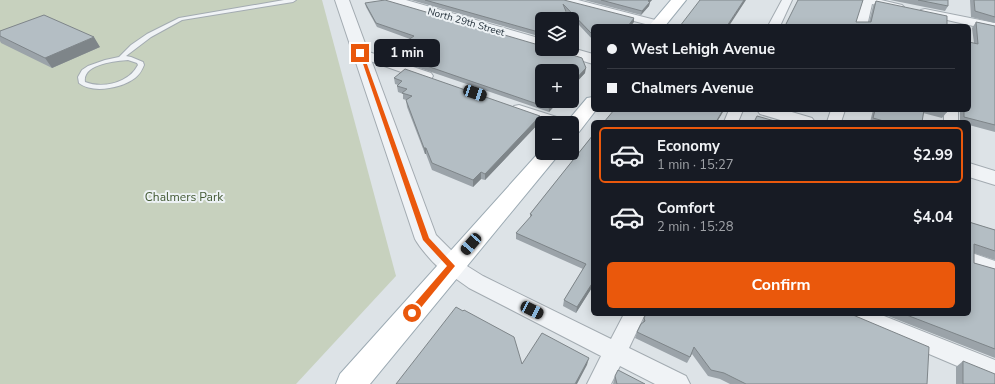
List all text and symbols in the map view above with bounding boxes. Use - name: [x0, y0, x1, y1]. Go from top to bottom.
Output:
- street label: North 29th Street: [426, 4, 507, 40]
- map controls: [535, 12, 579, 160]
- button: layers: [535, 12, 579, 56]
- callout: 1 min: [374, 39, 440, 67]
- text: West Lehigh Avenue: [631, 39, 775, 59]
- route end: [351, 44, 369, 62]
- text: 1 min: [390, 44, 424, 62]
- button: +: [535, 64, 579, 108]
- text: Chalmers Avenue: [631, 78, 754, 98]
- car: [462, 83, 488, 103]
- button: −: [535, 116, 579, 160]
- text: Economy: [657, 136, 720, 156]
- icon: car: [609, 137, 645, 173]
- text: $2.99: [913, 145, 953, 165]
- text: 1 min · 15:27: [657, 156, 733, 174]
- park label: Chalmers Park: [145, 189, 224, 205]
- text: Comfort: [657, 198, 714, 218]
- icon: car: [609, 199, 645, 235]
- text: $4.04: [913, 207, 953, 227]
- text: 2 min · 15:28: [657, 218, 733, 236]
- car: [459, 231, 483, 257]
- button: Confirm: [607, 262, 955, 308]
- car: [519, 299, 545, 321]
- route start: [403, 304, 421, 322]

